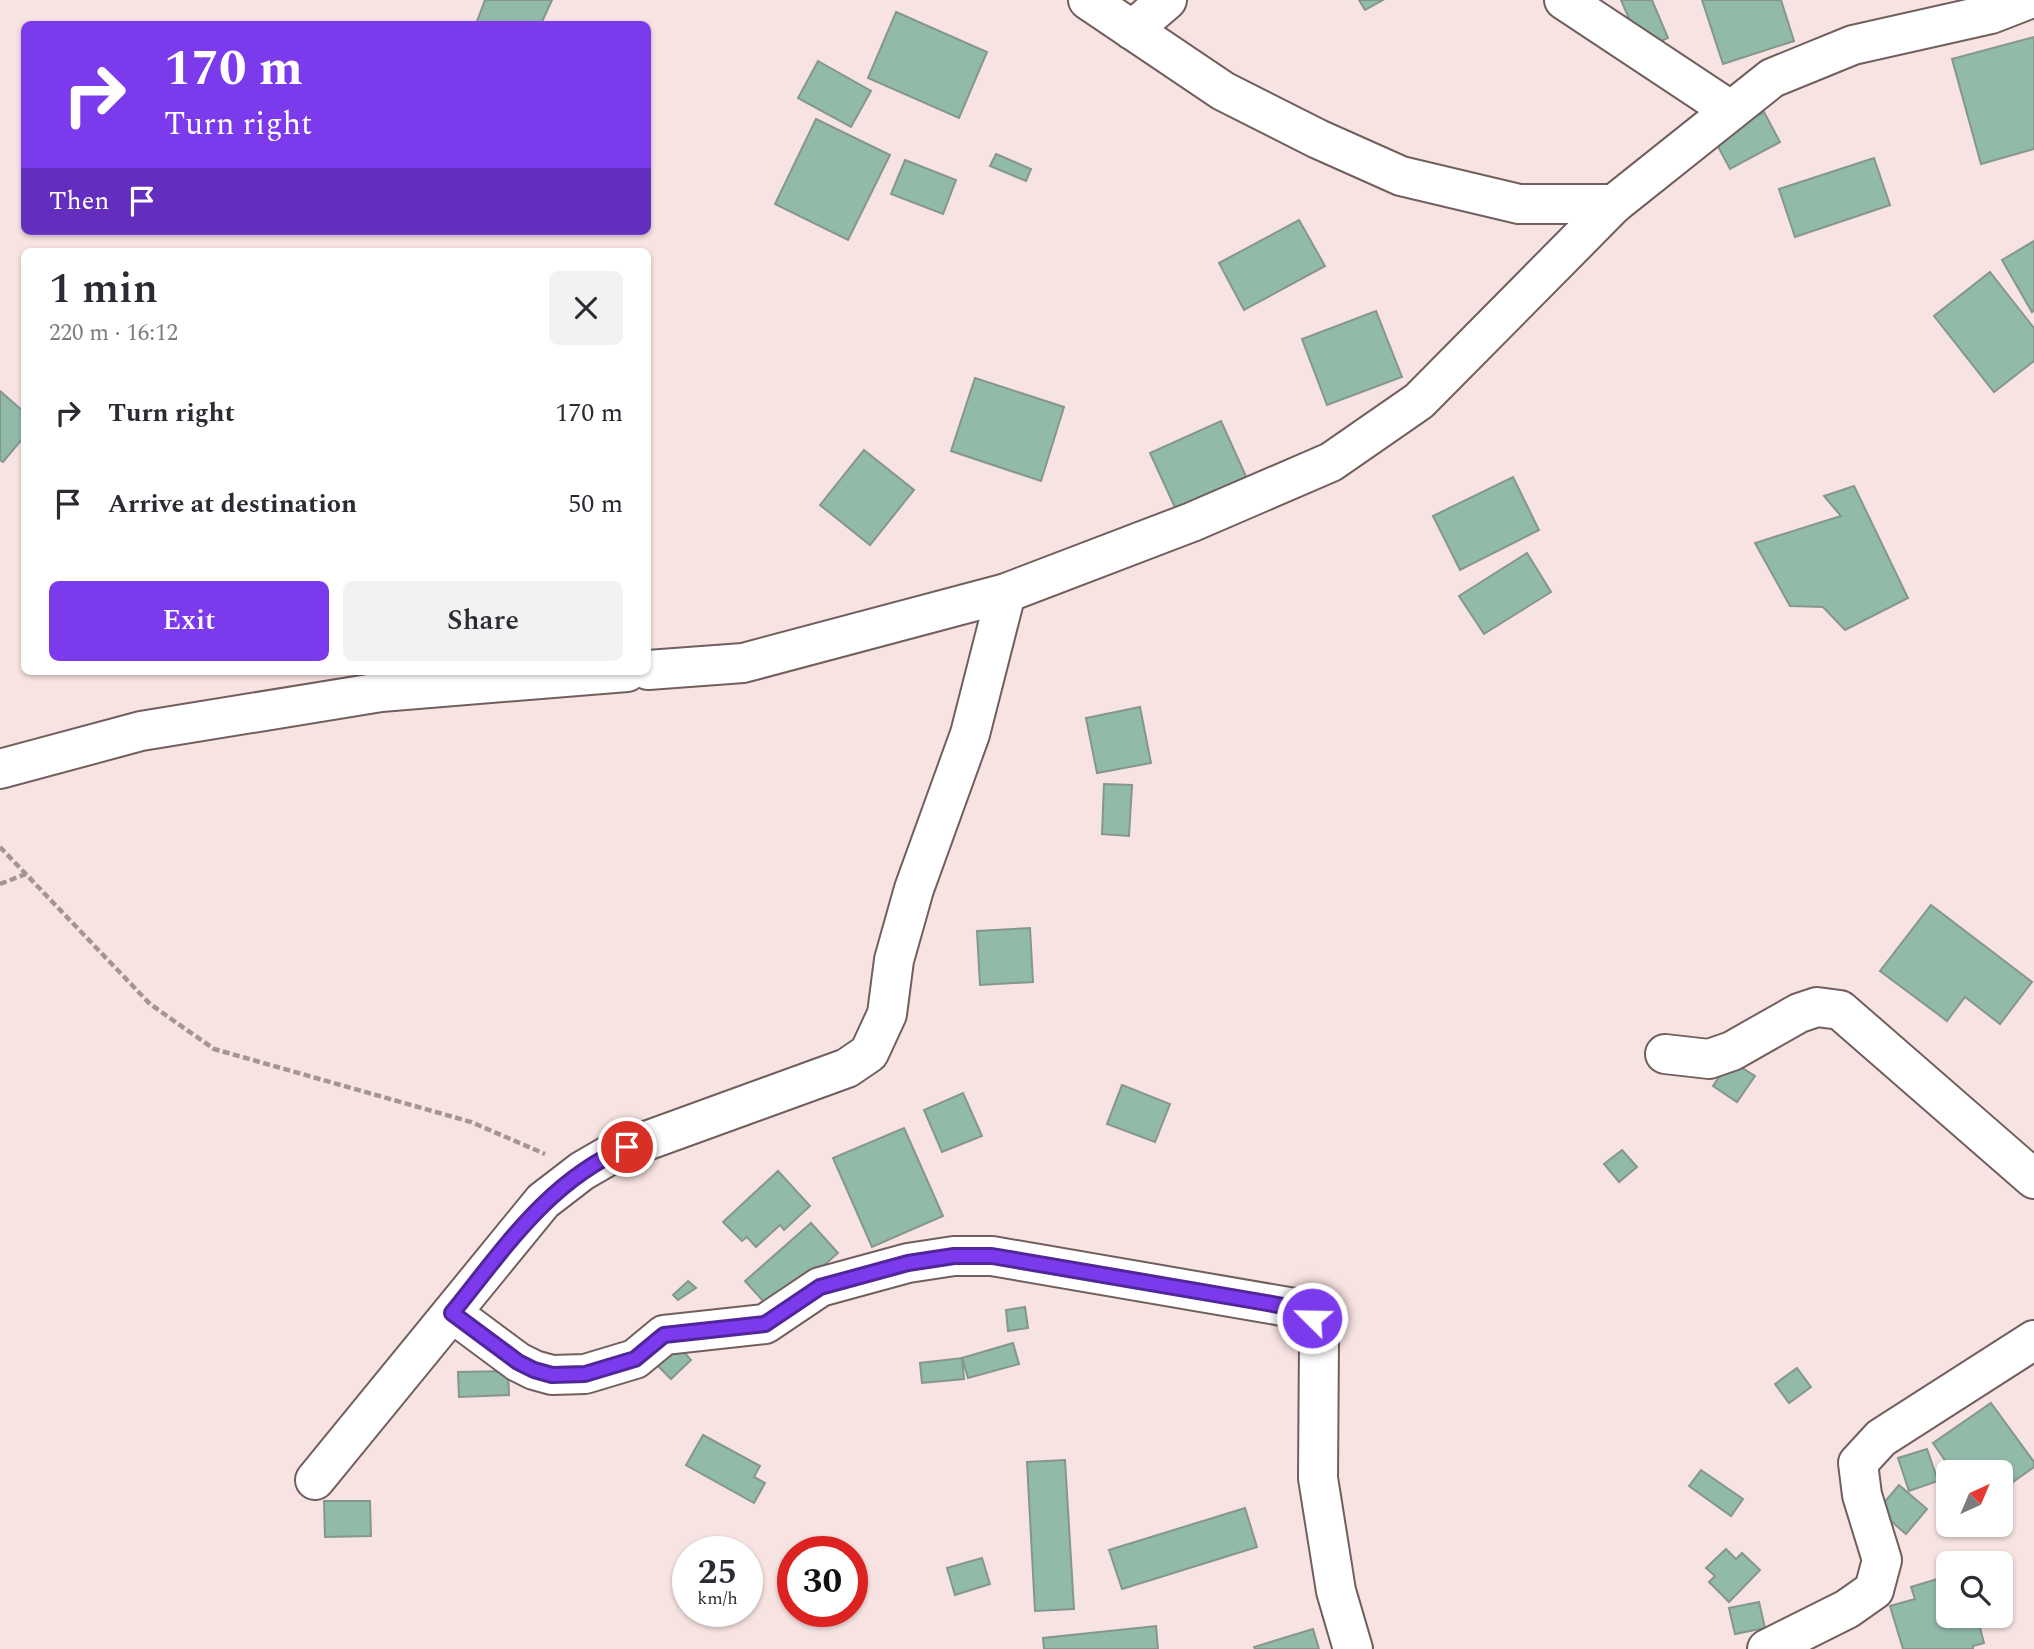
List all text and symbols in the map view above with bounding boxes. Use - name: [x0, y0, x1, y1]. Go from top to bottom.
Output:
- text: 170 m: [164, 32, 303, 107]
- icon: right: [49, 49, 140, 140]
- text: Turn right: [164, 100, 312, 149]
- text: Then: [49, 181, 109, 221]
- icon: arrive: [123, 182, 161, 220]
- text: 1 min: [49, 258, 158, 321]
- button: close: [549, 271, 623, 345]
- text: 220 m · 16:12: [49, 316, 178, 351]
- text: Turn right: [108, 393, 235, 433]
- text: 170 m: [555, 393, 623, 433]
- icon: right: [49, 394, 87, 432]
- text: Arrive at destination: [108, 484, 357, 524]
- text: 50 m: [568, 484, 623, 524]
- icon: arrive: [49, 485, 87, 523]
- button: Exit: [49, 581, 329, 661]
- button: Share: [343, 581, 623, 661]
- pin: [597, 1117, 657, 1177]
- icon: arrive: [608, 1128, 646, 1166]
- position arrow: [1275, 1281, 1349, 1355]
- north arrow: [1936, 1460, 2012, 1536]
- map controls: [1936, 1460, 2013, 1628]
- speed limit sign: 30: [777, 1536, 868, 1627]
- text: 25: [698, 1546, 737, 1599]
- button: search: [1936, 1551, 2013, 1628]
- text: km/h: [697, 1585, 738, 1612]

